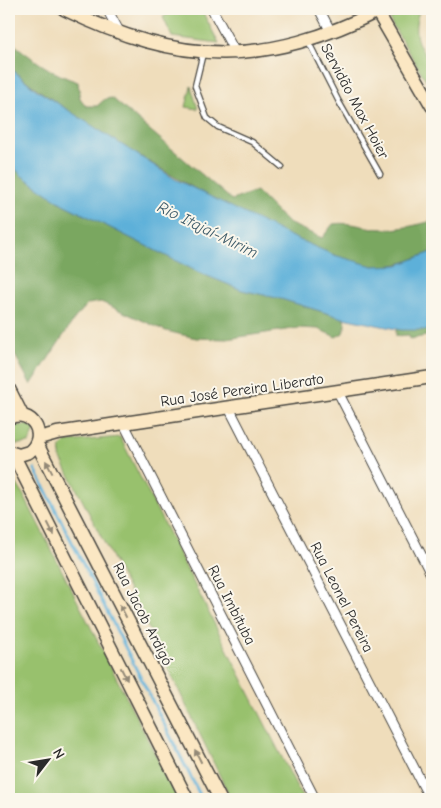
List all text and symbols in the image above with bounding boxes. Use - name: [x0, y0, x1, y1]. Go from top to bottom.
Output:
- street label: Servidão Max Hoier: [317, 40, 393, 162]
- water label: Rio Itajaí-Mirim: [155, 198, 261, 262]
- street label: Rua José Pereira Liberato: [159, 370, 325, 410]
- one-way arrow: [44, 460, 53, 474]
- one-way arrow: [47, 522, 55, 536]
- street label: Rua Leonel Pereira: [306, 539, 378, 655]
- street label: Rua Jacob Ardigó: [109, 559, 177, 669]
- street label: Rua Imbituba: [204, 562, 260, 648]
- one-way arrow: [119, 604, 127, 619]
- one-way arrow: [120, 667, 128, 681]
- north arrow: [22, 736, 72, 786]
- text: N: [49, 745, 68, 762]
- one-way arrow: [194, 748, 202, 763]

